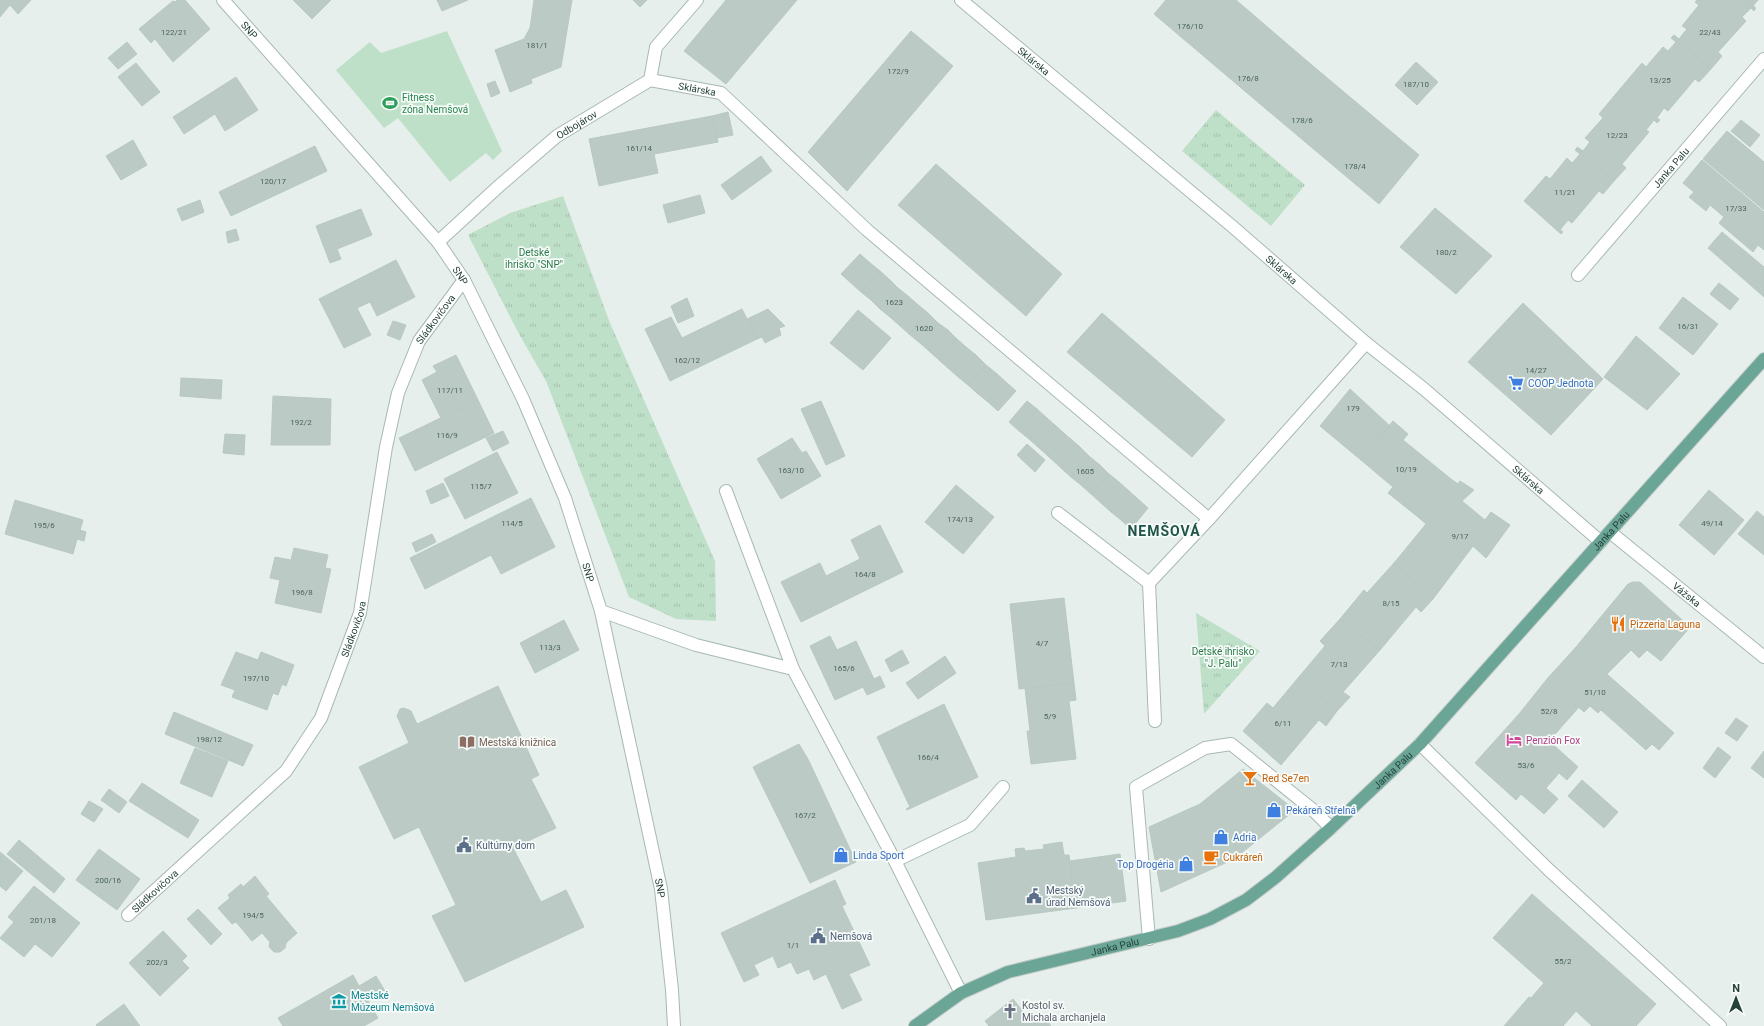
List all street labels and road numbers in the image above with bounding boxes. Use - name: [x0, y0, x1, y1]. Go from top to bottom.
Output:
- street label: SNP: [239, 19, 260, 41]
- street label: Sklárska: [1016, 44, 1052, 77]
- street label: Sklárska: [678, 80, 717, 97]
- street label: Odbojárov: [554, 108, 599, 141]
- street label: Janka Palu: [1650, 145, 1691, 190]
- street label: Sklárska: [1264, 253, 1300, 286]
- street label: SNP: [451, 264, 471, 286]
- street label: Sládkovičova: [413, 292, 457, 346]
- street label: Sklárska: [1511, 463, 1547, 496]
- street label: Janka Palu: [1590, 508, 1631, 553]
- street label: SNP: [580, 561, 597, 583]
- street label: Vážska: [1671, 580, 1703, 609]
- street label: Sládkovičova: [339, 600, 367, 659]
- street label: Janka Palu: [1371, 749, 1414, 791]
- street label: Sládkovičova: [129, 867, 180, 915]
- street label: SNP: [653, 877, 667, 898]
- street label: Janka Palu: [1090, 935, 1140, 957]

